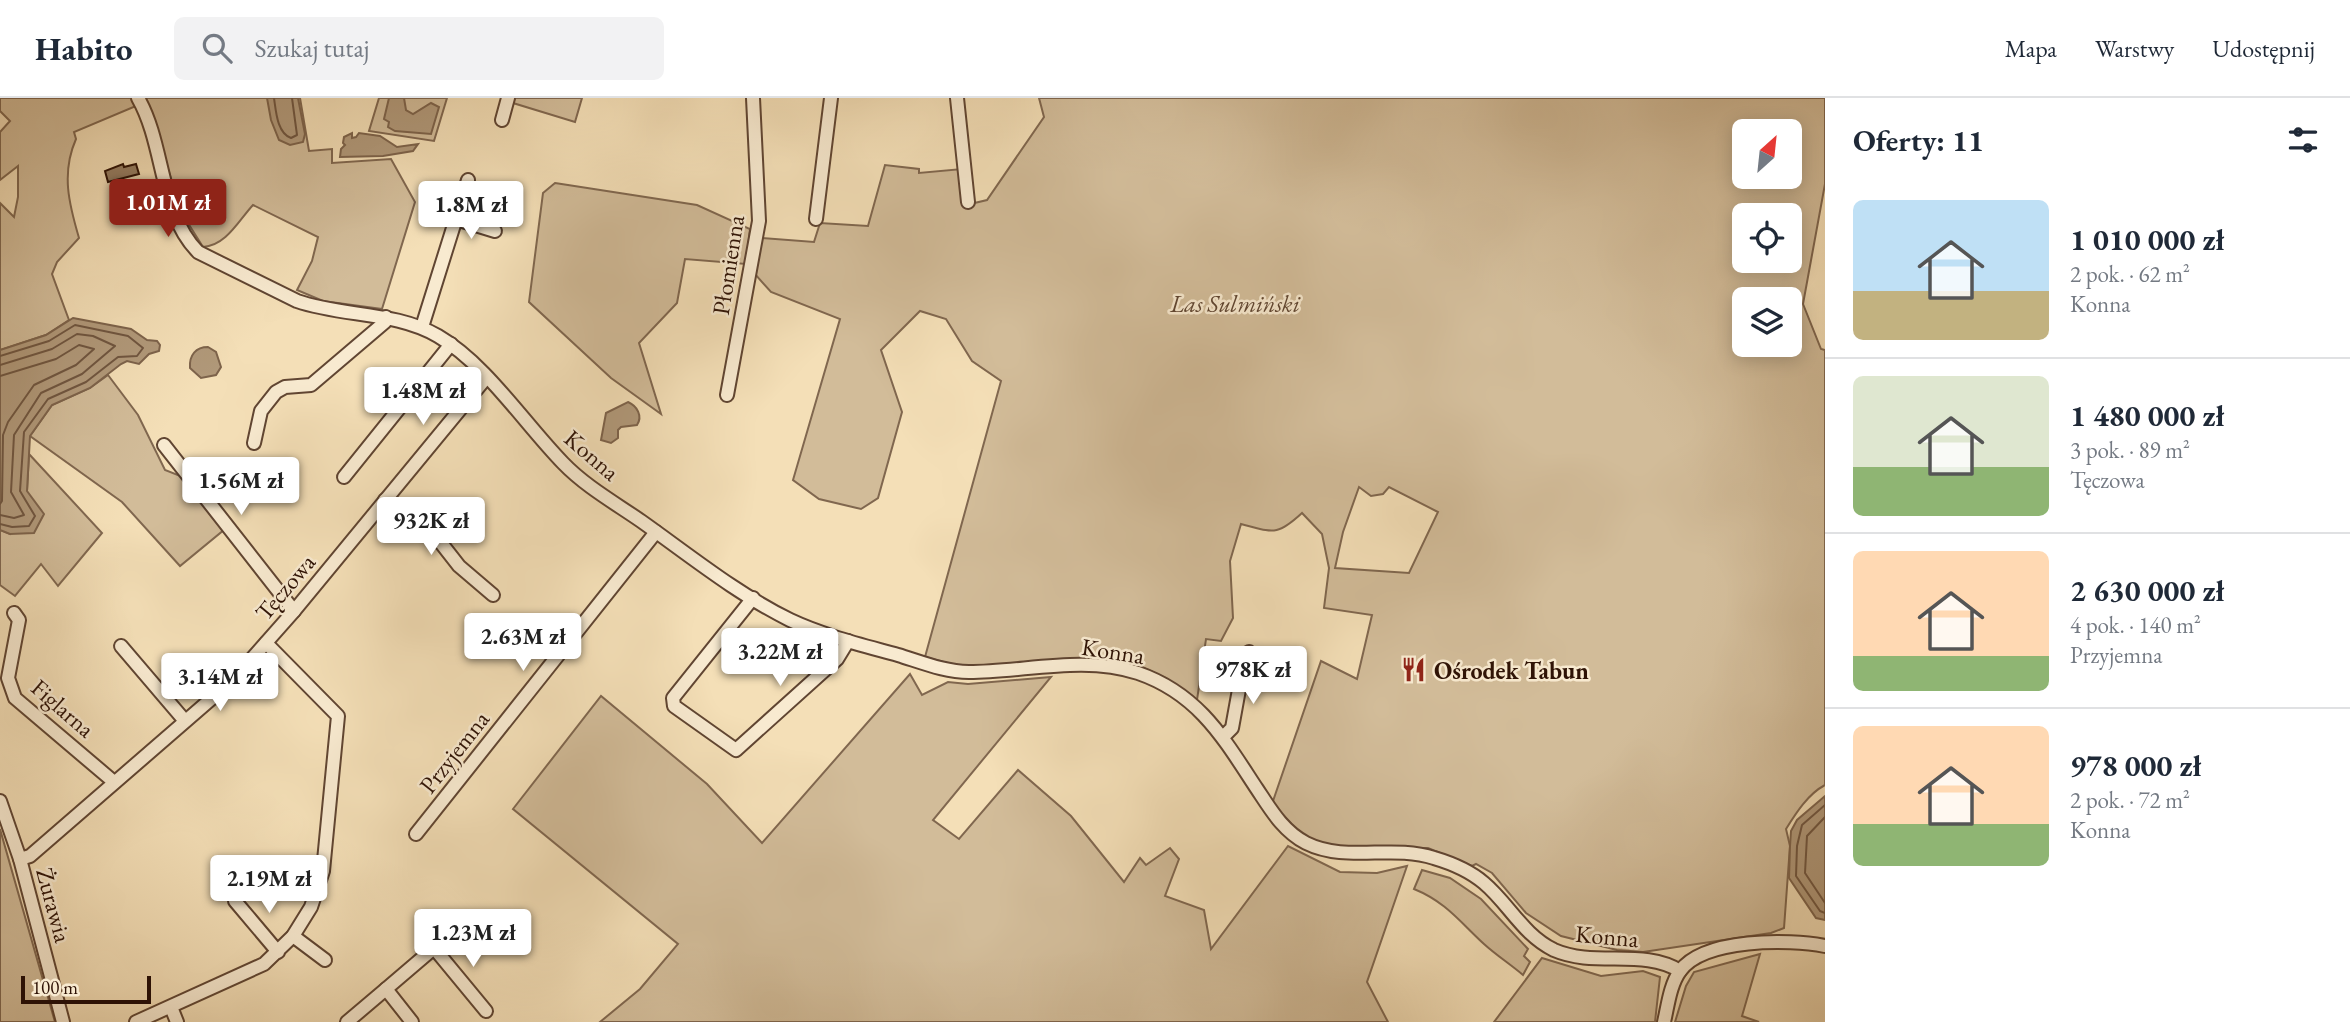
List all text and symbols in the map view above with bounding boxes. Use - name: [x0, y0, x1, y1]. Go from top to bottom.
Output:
- search box: [174, 17, 664, 80]
- text: Habito: [35, 27, 132, 70]
- icon: search: [198, 29, 236, 67]
- text: Szukaj tutaj: [254, 31, 369, 65]
- text: Mapa: [2005, 33, 2057, 64]
- text: Warstwy: [2095, 33, 2174, 64]
- text: Udostępnij: [2212, 33, 2315, 64]
- north arrow: [1732, 119, 1802, 189]
- map controls: [1732, 119, 1802, 357]
- text: Oferty: 11: [1853, 121, 1984, 160]
- icon: filters: [2284, 121, 2322, 159]
- pin: 1.01M zł: [96, 180, 240, 239]
- pin: 1.8M zł: [406, 181, 536, 241]
- text: 1.01M zł: [125, 187, 211, 217]
- text: 1.8M zł: [434, 189, 508, 219]
- button: locate: [1732, 203, 1802, 273]
- street label: Płomienna: [705, 212, 751, 317]
- text: 1 010 000 zł: [2070, 220, 2224, 259]
- icon: home: [1909, 228, 1993, 312]
- text: 2 pok. · 62 m²: [2070, 259, 2190, 289]
- button: layers: [1732, 287, 1802, 357]
- park label: Las Sulmiński: [1169, 288, 1301, 319]
- text: Konna: [2070, 289, 2131, 319]
- pin: 1.48M zł: [351, 368, 495, 427]
- text: 1.48M zł: [380, 375, 466, 405]
- text: 1 480 000 zł: [2070, 396, 2224, 435]
- icon: home: [1909, 404, 1993, 488]
- street label: Konna: [558, 423, 626, 488]
- text: 3 pok. · 89 m²: [2070, 435, 2190, 465]
- pin: 1.56M zł: [169, 458, 313, 517]
- text: 1.56M zł: [198, 465, 284, 495]
- text: Tęczowa: [2070, 465, 2145, 495]
- pin: 932K zł: [366, 498, 496, 557]
- text: 932K zł: [393, 505, 469, 535]
- street label: Tęczowa: [248, 547, 322, 627]
- text: 2 630 000 zł: [2070, 571, 2224, 610]
- icon: home: [1909, 579, 1993, 663]
- text: 4 pok. · 140 m²: [2070, 610, 2201, 640]
- pin: 2.63M zł: [451, 614, 595, 673]
- text: 2.63M zł: [480, 621, 566, 651]
- pin: 3.22M zł: [708, 628, 852, 688]
- street label: Konna: [1079, 631, 1147, 671]
- text: 3.22M zł: [737, 636, 823, 666]
- text: Przyjemna: [2070, 640, 2163, 670]
- pin: 978K zł: [1188, 646, 1318, 706]
- pin: 3.14M zł: [148, 654, 292, 713]
- text: 978K zł: [1215, 654, 1291, 684]
- place label: Ośrodek Tabun: [1434, 655, 1589, 686]
- restaurant icon: Ośrodek Tabun: [1400, 656, 1428, 684]
- text: 3.14M zł: [177, 661, 263, 691]
- street label: Figlarna: [25, 672, 101, 744]
- street label: Przyjemna: [412, 704, 496, 800]
- text: 978 000 zł: [2070, 746, 2201, 785]
- icon: home: [1909, 754, 1993, 838]
- text: 2 pok. · 72 m²: [2070, 785, 2190, 815]
- text: Konna: [2070, 815, 2131, 845]
- pin: 2.19M zł: [197, 856, 341, 915]
- text: 2.19M zł: [226, 863, 312, 893]
- street label: Żurawia: [29, 864, 79, 946]
- pin: 1.23M zł: [401, 910, 545, 969]
- text: 1.23M zł: [430, 917, 516, 947]
- street label: Konna: [1574, 918, 1640, 954]
- scale bar: [21, 973, 150, 1005]
- text: 100 m: [32, 975, 78, 1000]

